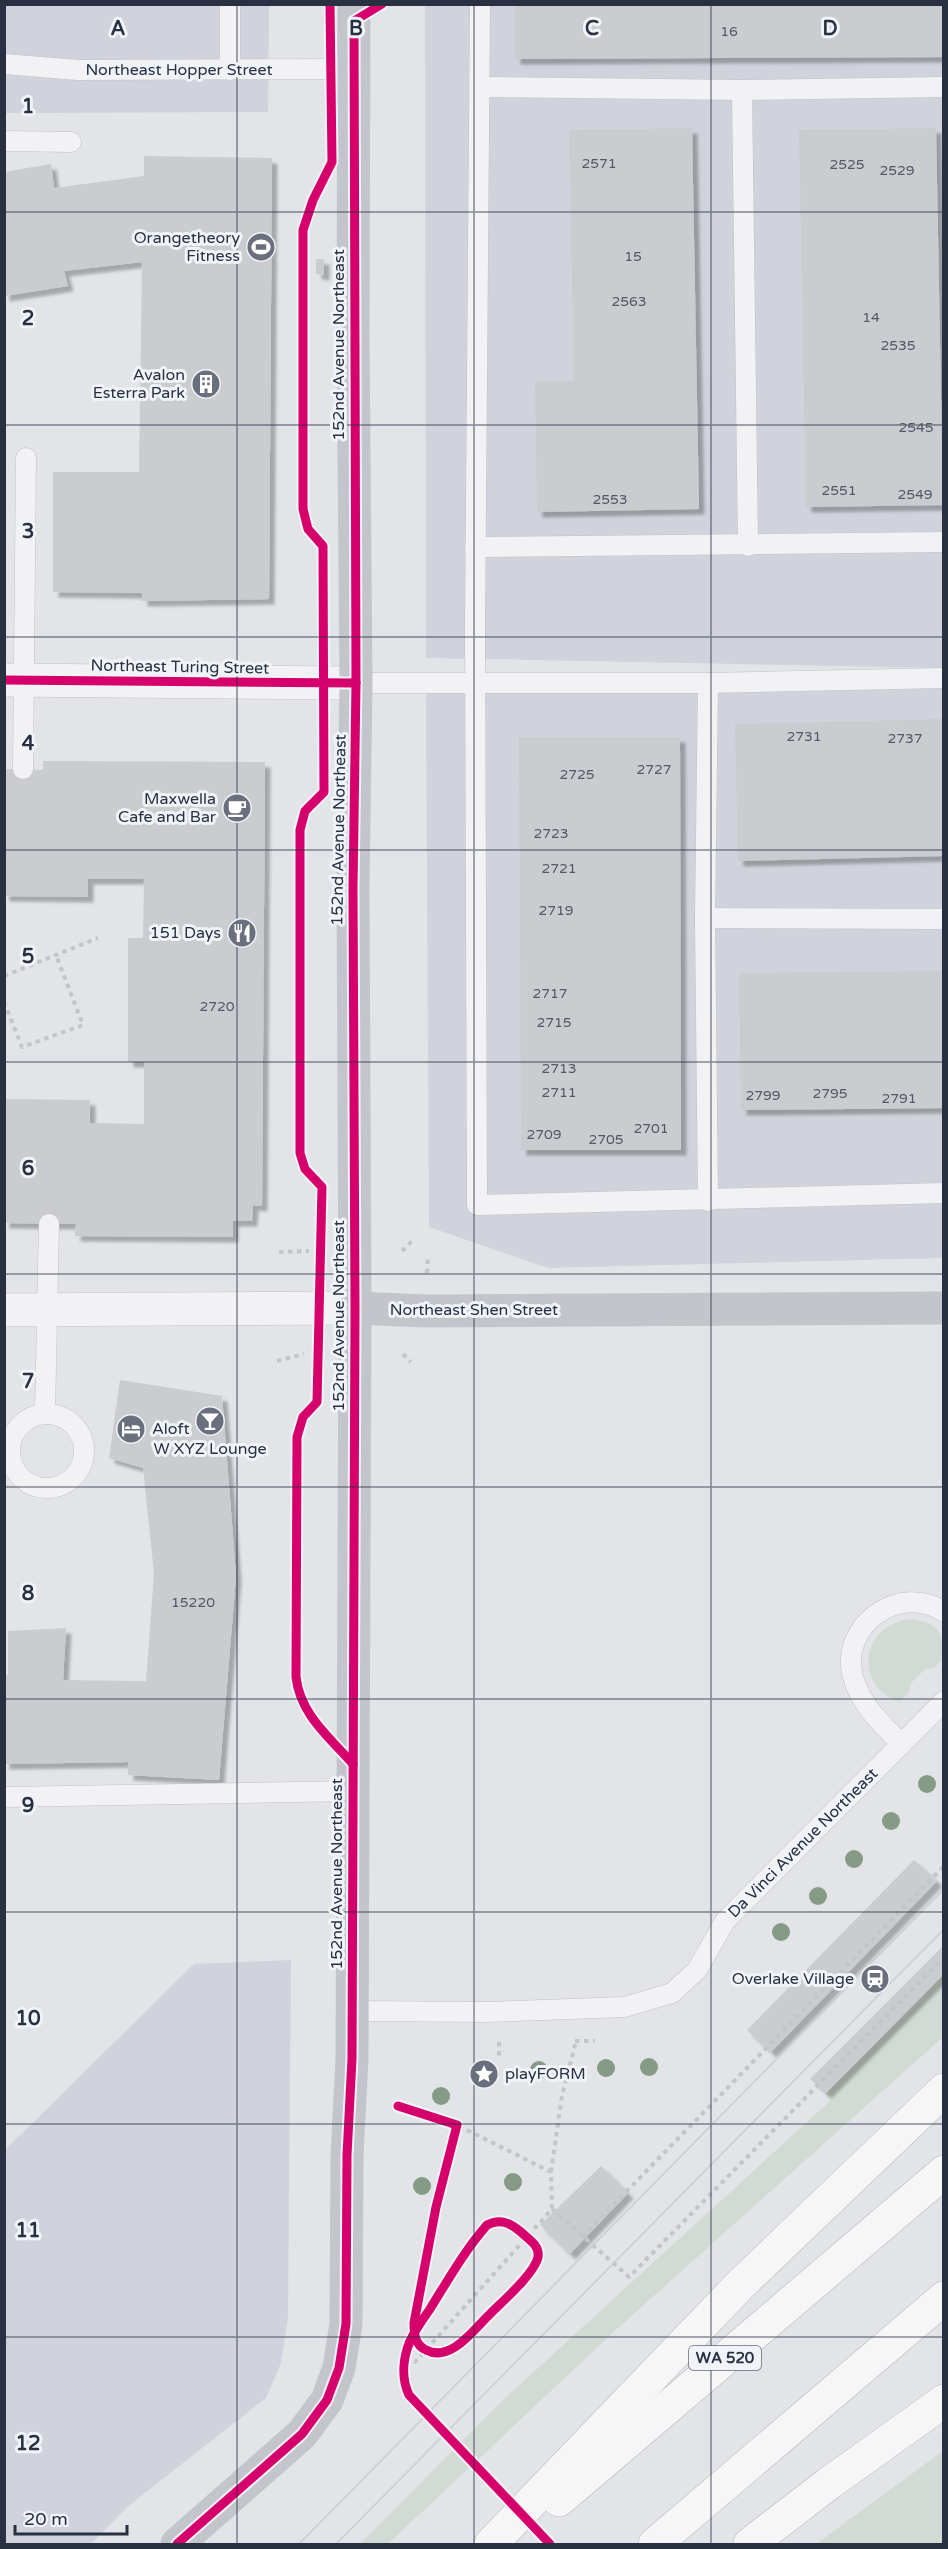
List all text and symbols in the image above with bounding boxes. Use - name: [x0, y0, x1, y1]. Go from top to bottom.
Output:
- text: A: [111, 17, 126, 41]
- text: B: [349, 17, 363, 41]
- text: C: [585, 17, 599, 41]
- text: D: [822, 17, 838, 41]
- house number: 16: [720, 23, 738, 40]
- street label: Northeast Hopper Street: [85, 60, 273, 80]
- text: 1: [22, 95, 34, 119]
- house number: 2571: [581, 155, 617, 172]
- house number: 2525: [829, 156, 865, 173]
- house number: 2529: [879, 162, 915, 179]
- place label: Orangetheory Fitness: [134, 228, 240, 266]
- sports icon: Orangetheory Fitness: [245, 231, 277, 263]
- house number: 15: [624, 248, 642, 265]
- street label: 152nd Avenue Northeast: [329, 249, 349, 441]
- house number: 2563: [611, 293, 647, 310]
- text: 2: [22, 307, 34, 331]
- house number: 14: [862, 309, 880, 326]
- house number: 2535: [880, 337, 916, 354]
- place label: Avalon Esterra Park: [93, 365, 185, 403]
- building icon: Avalon Esterra Park: [190, 368, 222, 400]
- house number: 2545: [898, 419, 934, 436]
- house number: 2551: [821, 482, 857, 499]
- house number: 2549: [897, 486, 933, 503]
- house number: 2553: [592, 491, 628, 508]
- text: 3: [22, 520, 34, 544]
- street label: Northeast Turing Street: [91, 655, 269, 679]
- house number: 2731: [786, 728, 822, 745]
- house number: 2737: [887, 730, 923, 747]
- text: 4: [22, 732, 35, 756]
- street label: 152nd Avenue Northeast: [327, 734, 351, 926]
- house number: 2727: [636, 761, 672, 778]
- house number: 2725: [559, 766, 595, 783]
- place label: Maxwella Cafe and Bar: [118, 789, 217, 827]
- cafe icon: Maxwella Cafe and Bar: [221, 792, 253, 824]
- house number: 2723: [533, 825, 569, 842]
- house number: 2721: [541, 860, 577, 877]
- house number: 2719: [538, 902, 574, 919]
- restaurant icon: 151 Days: [226, 917, 258, 949]
- place label: 151 Days: [150, 923, 221, 943]
- text: 5: [22, 945, 34, 969]
- house number: 2717: [532, 985, 568, 1002]
- house number: 2720: [199, 998, 235, 1015]
- house number: 2715: [536, 1014, 572, 1031]
- house number: 2713: [541, 1060, 577, 1077]
- house number: 2711: [541, 1084, 577, 1101]
- house number: 2795: [812, 1085, 848, 1102]
- house number: 2799: [745, 1087, 781, 1104]
- house number: 2791: [881, 1090, 917, 1107]
- house number: 2701: [633, 1120, 669, 1137]
- house number: 2709: [526, 1126, 562, 1143]
- house number: 2705: [588, 1131, 624, 1148]
- text: 6: [22, 1157, 34, 1181]
- street label: 152nd Avenue Northeast: [329, 1220, 349, 1412]
- street label: Northeast Shen Street: [390, 1300, 558, 1320]
- text: 7: [22, 1370, 34, 1394]
- bar icon: W XYZ Lounge: [194, 1405, 226, 1437]
- hotel icon: Aloft: [115, 1413, 147, 1445]
- place label: Aloft: [152, 1419, 190, 1439]
- place label: W XYZ Lounge: [153, 1439, 267, 1459]
- text: 8: [22, 1582, 34, 1606]
- house number: 15220: [171, 1594, 215, 1611]
- street label: Da Vinci Avenue Northeast: [724, 1764, 882, 1922]
- street label: 152nd Avenue Northeast: [327, 1778, 347, 1970]
- text: 9: [22, 1794, 34, 1818]
- station icon: Overlake Village: [859, 1963, 891, 1995]
- place label: Overlake Village: [732, 1969, 854, 1989]
- text: 10: [15, 2007, 41, 2031]
- place icon: playFORM: [468, 2058, 500, 2090]
- place label: playFORM: [505, 2064, 586, 2084]
- text: 11: [15, 2219, 41, 2243]
- road number: WA 520: [689, 2346, 761, 2370]
- text: 12: [15, 2432, 41, 2456]
- scale bar: [15, 2498, 128, 2536]
- text: 20 m: [24, 2508, 68, 2530]

